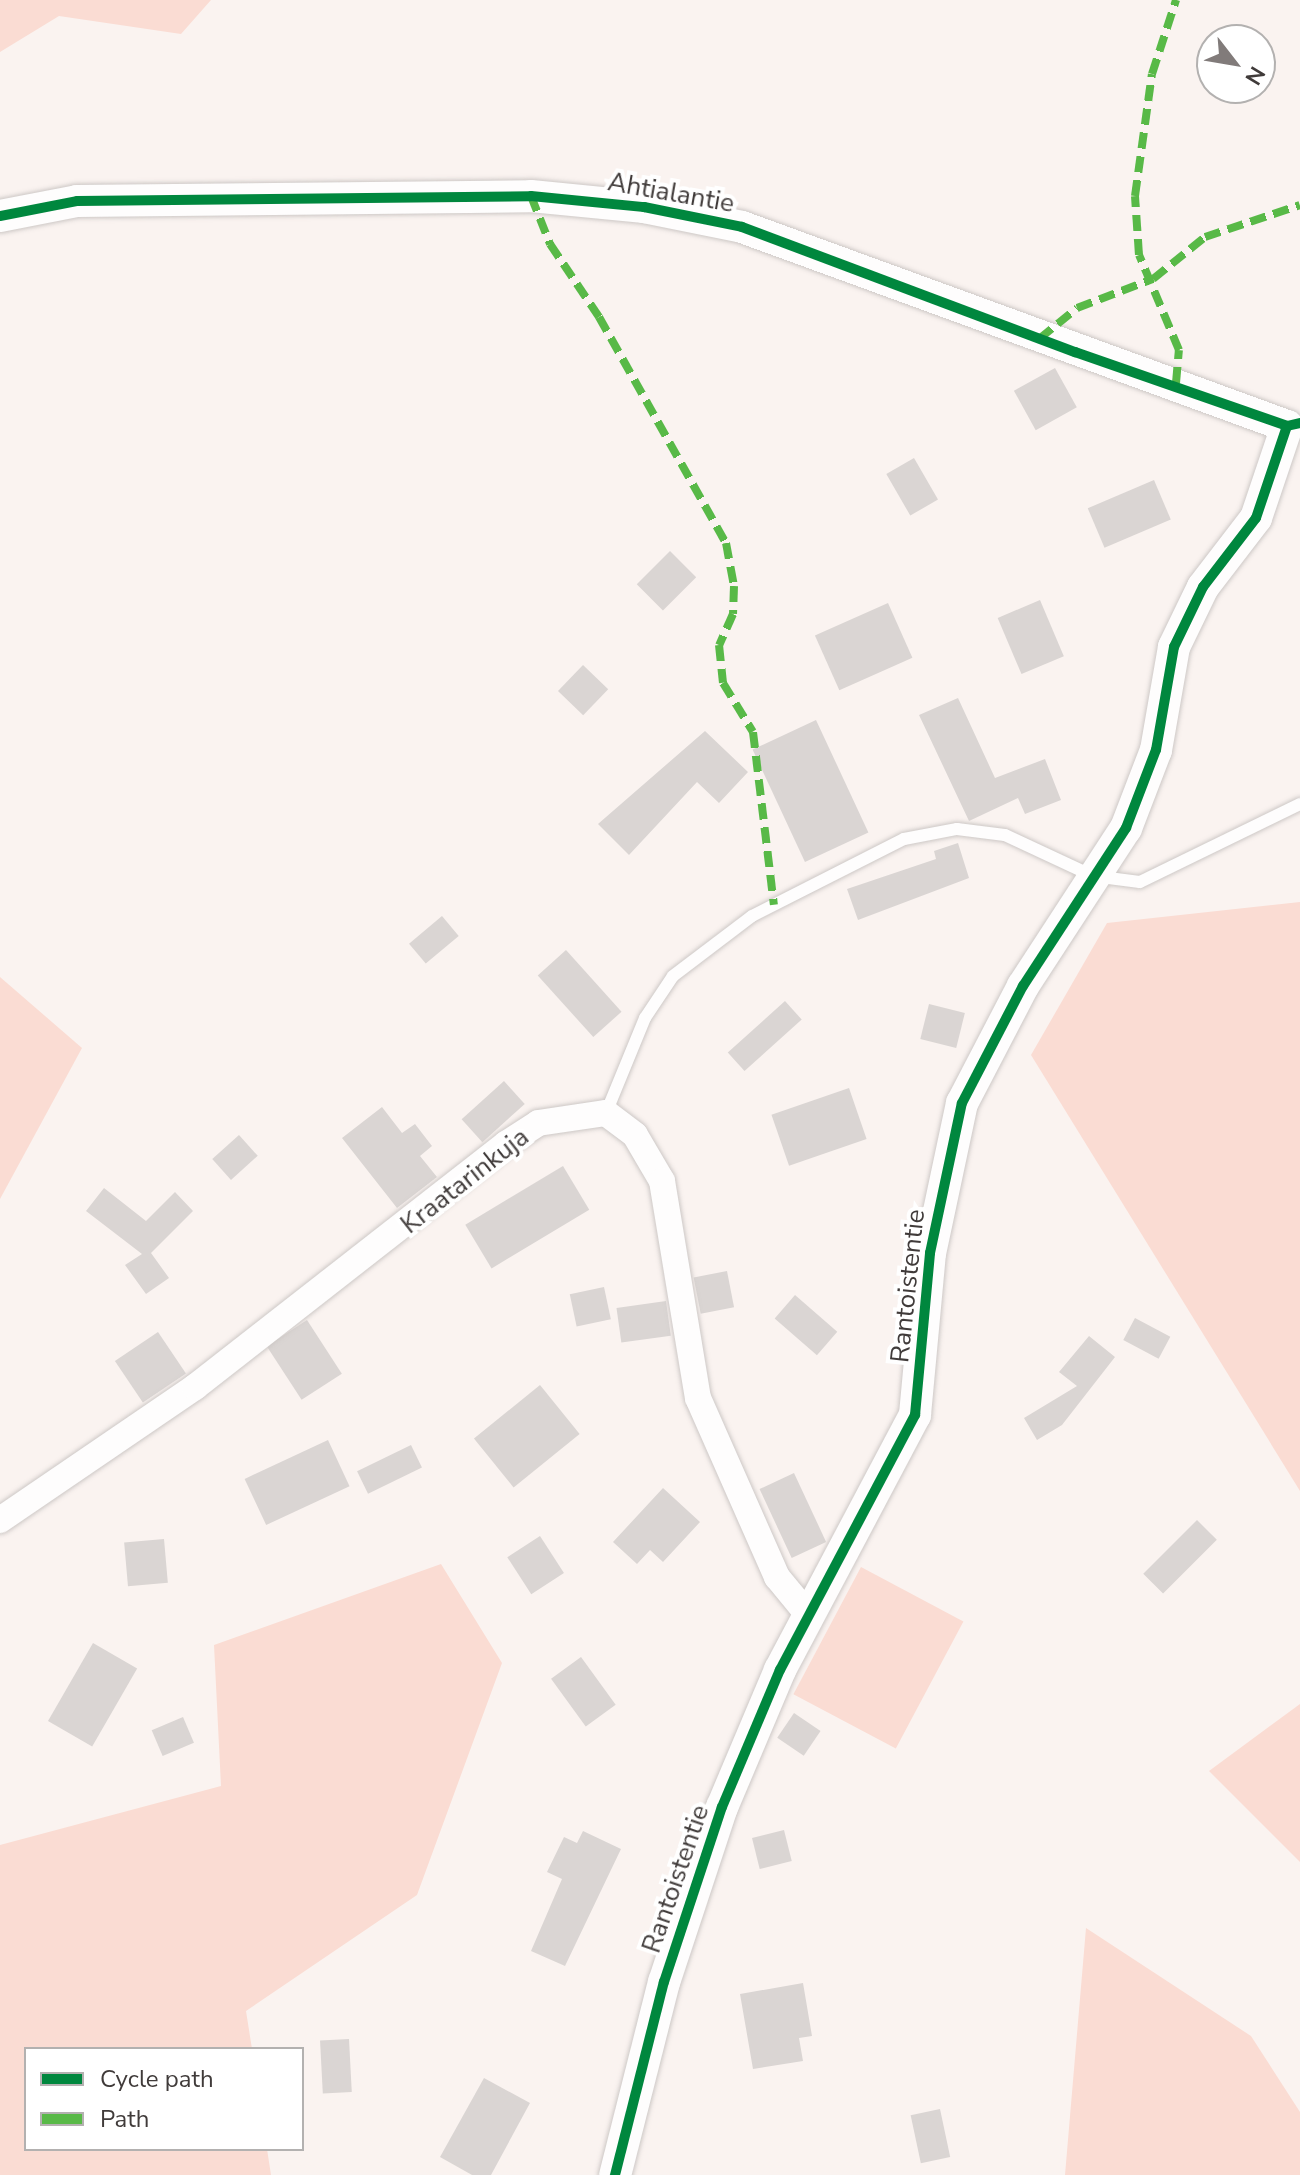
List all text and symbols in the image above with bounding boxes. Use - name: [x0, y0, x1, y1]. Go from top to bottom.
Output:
- north arrow: [1196, 24, 1276, 104]
- text: N: [1238, 61, 1272, 90]
- street label: Ahtialantie: [605, 167, 737, 219]
- street label: Kraatarinkuja: [395, 1121, 535, 1241]
- street label: Rantoistentie: [884, 1208, 932, 1364]
- street label: Rantoistentie: [636, 1801, 716, 1957]
- legend: [24, 2047, 304, 2151]
- text: Cycle path: [100, 2063, 214, 2095]
- text: Path: [100, 2103, 149, 2135]

